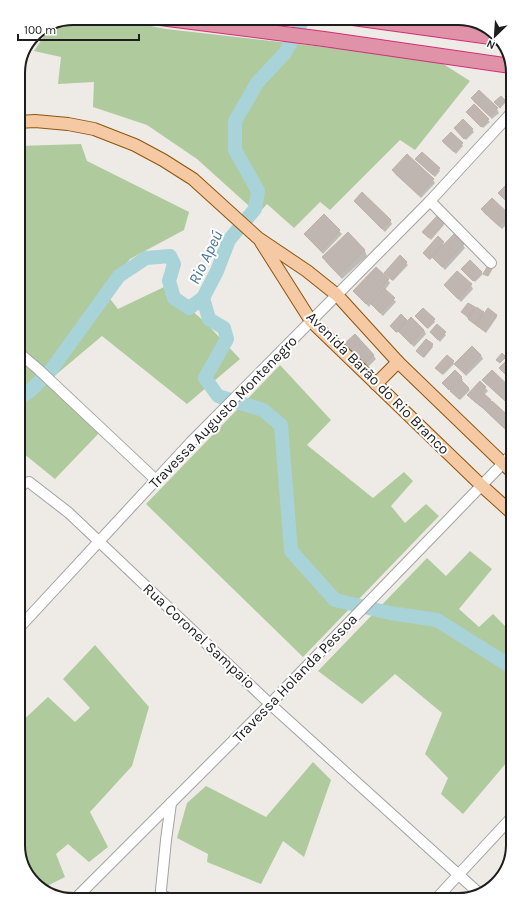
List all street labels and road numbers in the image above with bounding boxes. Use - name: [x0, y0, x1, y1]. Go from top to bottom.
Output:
- street label: Avenida Barão do Rio Branco: [303, 308, 453, 458]
- street label: Travessa Augusto Montenegro: [145, 332, 301, 492]
- street label: Rua Coronel Sampaio: [139, 579, 259, 693]
- street label: Travessa Holanda Pessoa: [229, 610, 361, 746]

